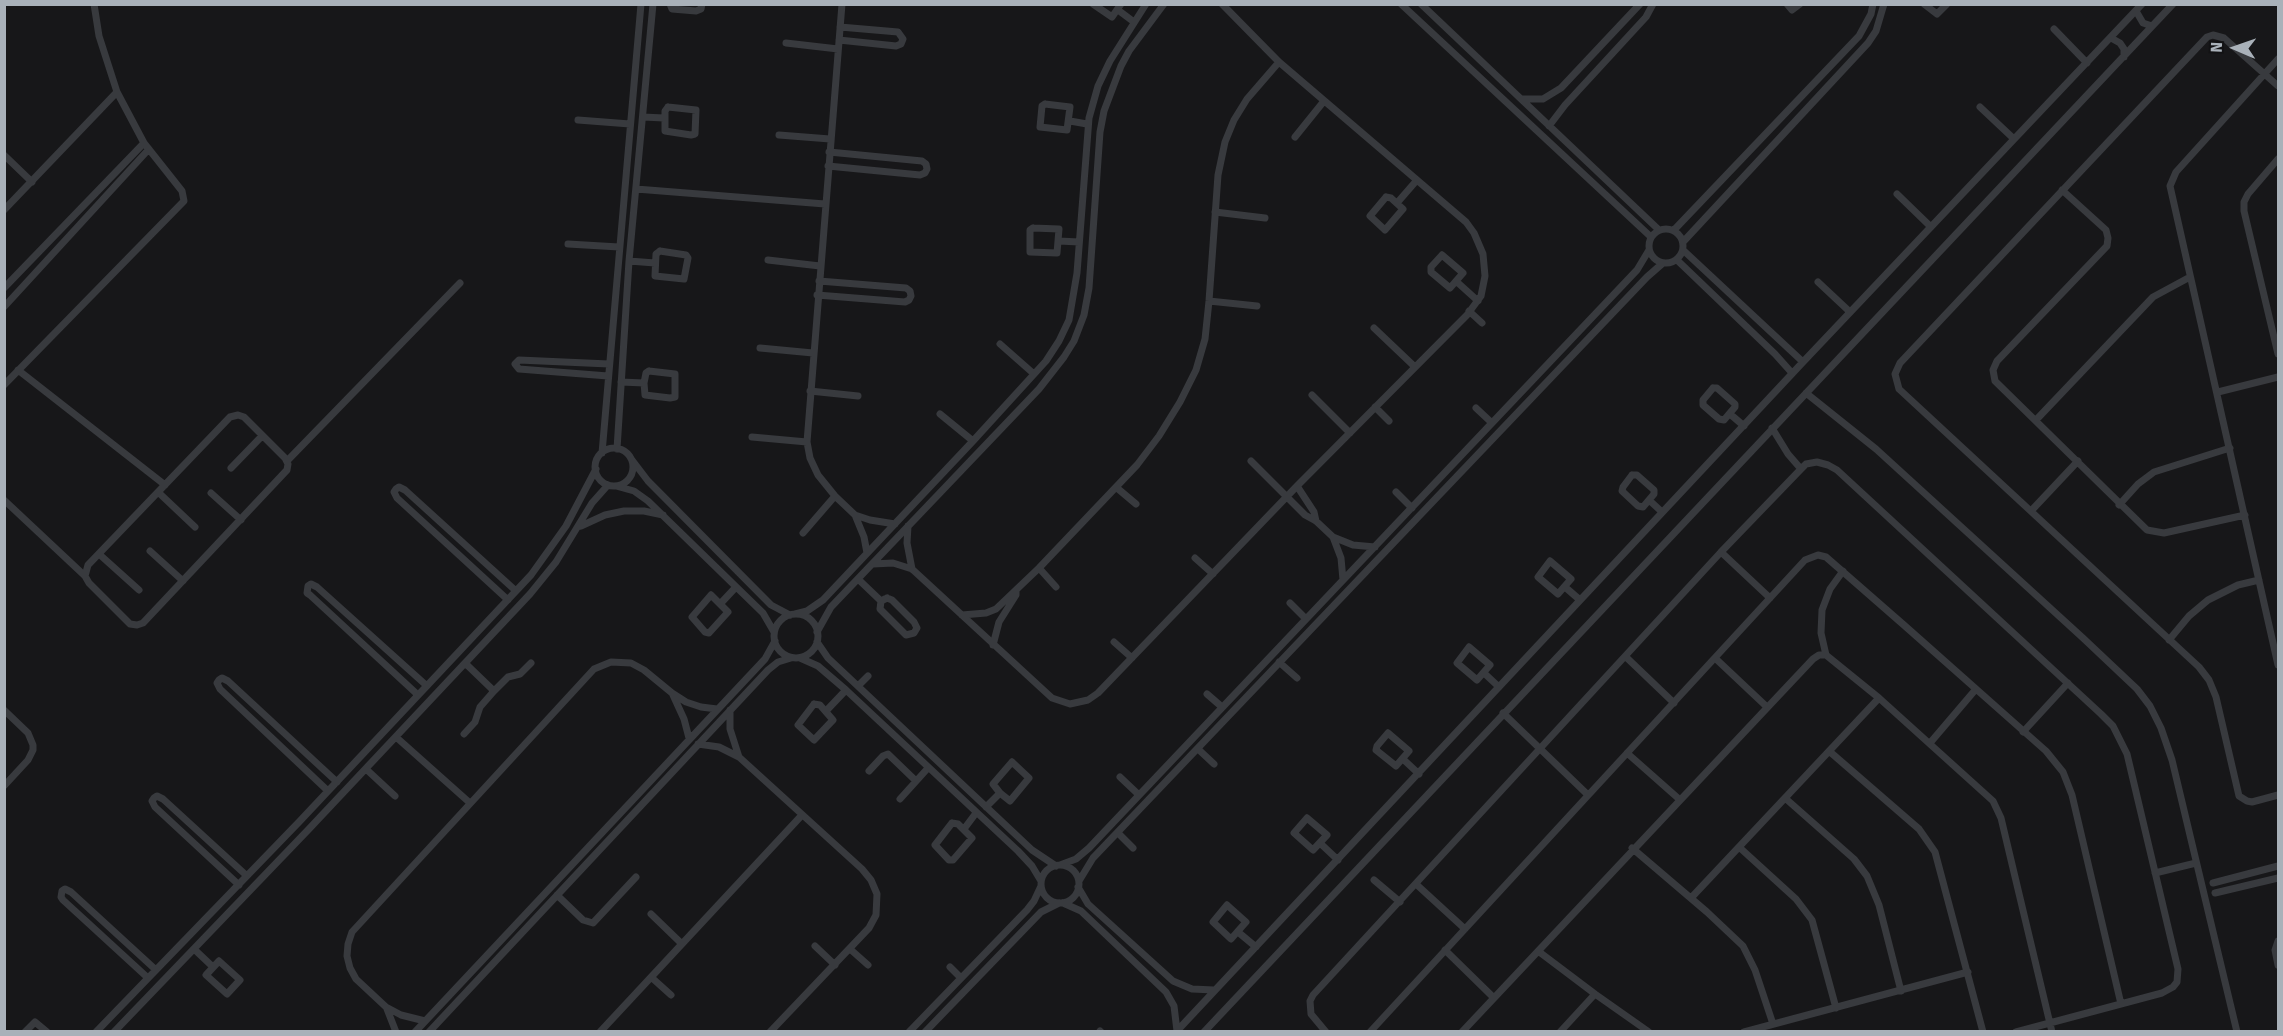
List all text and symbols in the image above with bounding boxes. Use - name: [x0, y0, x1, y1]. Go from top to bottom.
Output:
- north arrow: [2205, 18, 2265, 78]
- text: N: [2207, 42, 2226, 53]

